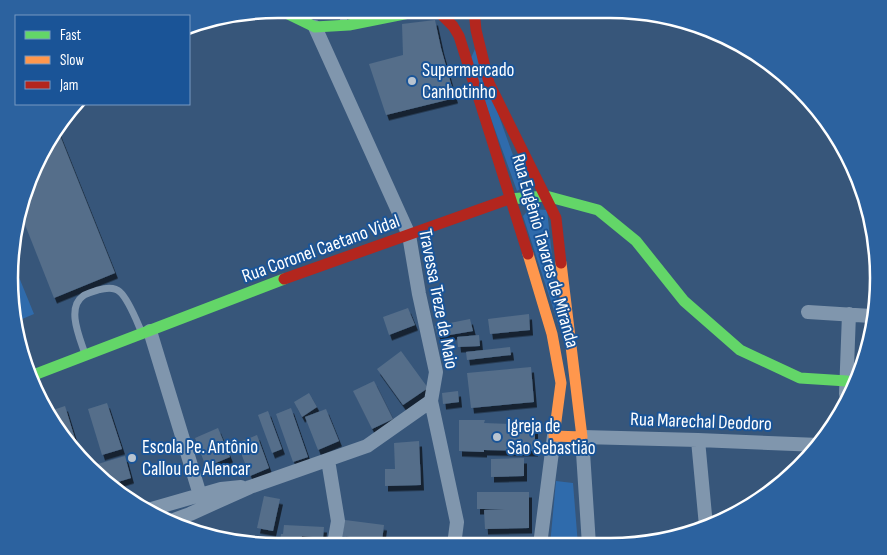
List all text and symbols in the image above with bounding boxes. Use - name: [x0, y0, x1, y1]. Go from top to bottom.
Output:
- legend: [15, 15, 190, 105]
- text: Fast: [60, 26, 82, 45]
- text: Slow: [60, 51, 84, 70]
- place label: Supermercado Canhotinho: [422, 59, 515, 104]
- marker: Supermercado Canhotinho: [406, 75, 418, 87]
- text: Jam: [59, 76, 78, 95]
- street label: Rua Eugênio Tavares de Miranda: [506, 151, 584, 351]
- street label: Rua Coronel Caetano Vidal: [239, 210, 403, 288]
- street label: Travessa Treze de Maio: [413, 227, 463, 371]
- street label: Rua Marechal Deodoro: [630, 408, 772, 436]
- place label: Igreja de São Sebastião: [507, 415, 596, 460]
- marker: Igreja de São Sebastião: [491, 431, 503, 443]
- place label: Escola Pe. Antônio Callou de Alencar: [142, 436, 258, 481]
- marker: Escola Pe. Antônio Callou de Alencar: [126, 452, 138, 464]

